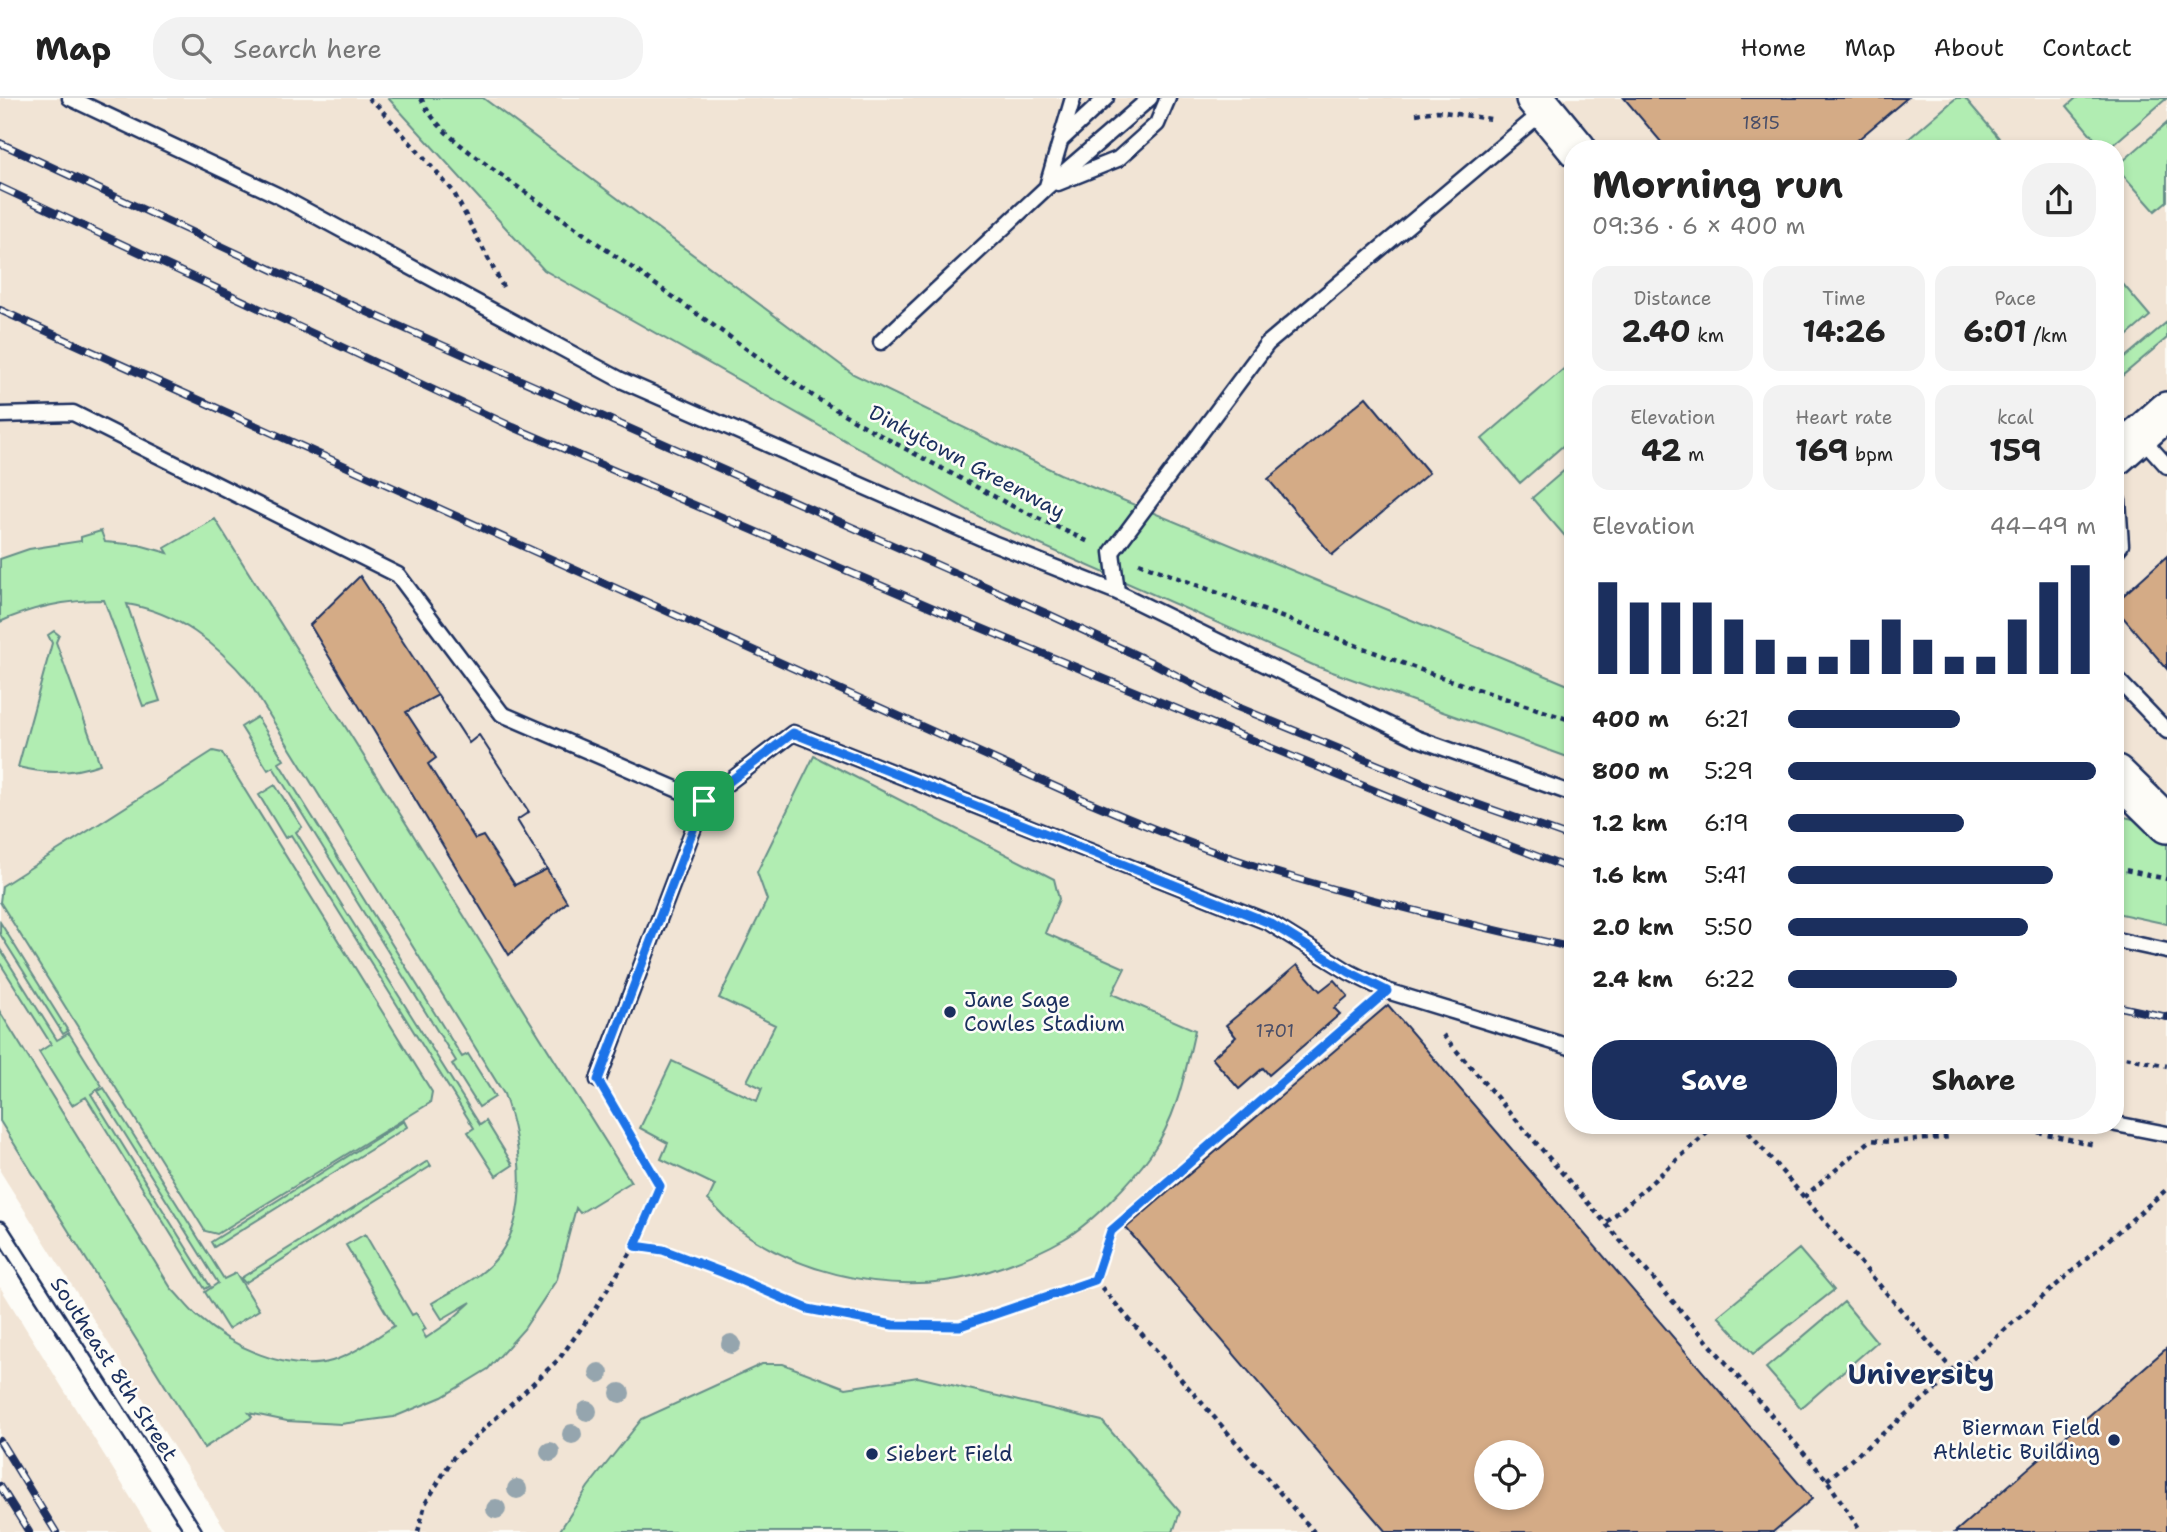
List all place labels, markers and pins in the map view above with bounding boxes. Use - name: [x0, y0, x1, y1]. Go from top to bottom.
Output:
- pin: [674, 771, 734, 831]
- place label: Jane Sage Cowles Stadium: [964, 986, 1125, 1038]
- marker: Jane Sage Cowles Stadium: [942, 1004, 958, 1020]
- place label: Bierman Field Athletic Building: [1933, 1414, 2100, 1466]
- marker: Bierman Field Athletic Building: [2106, 1432, 2122, 1448]
- place label: Siebert Field: [886, 1440, 1013, 1468]
- marker: Siebert Field: [864, 1446, 880, 1462]

